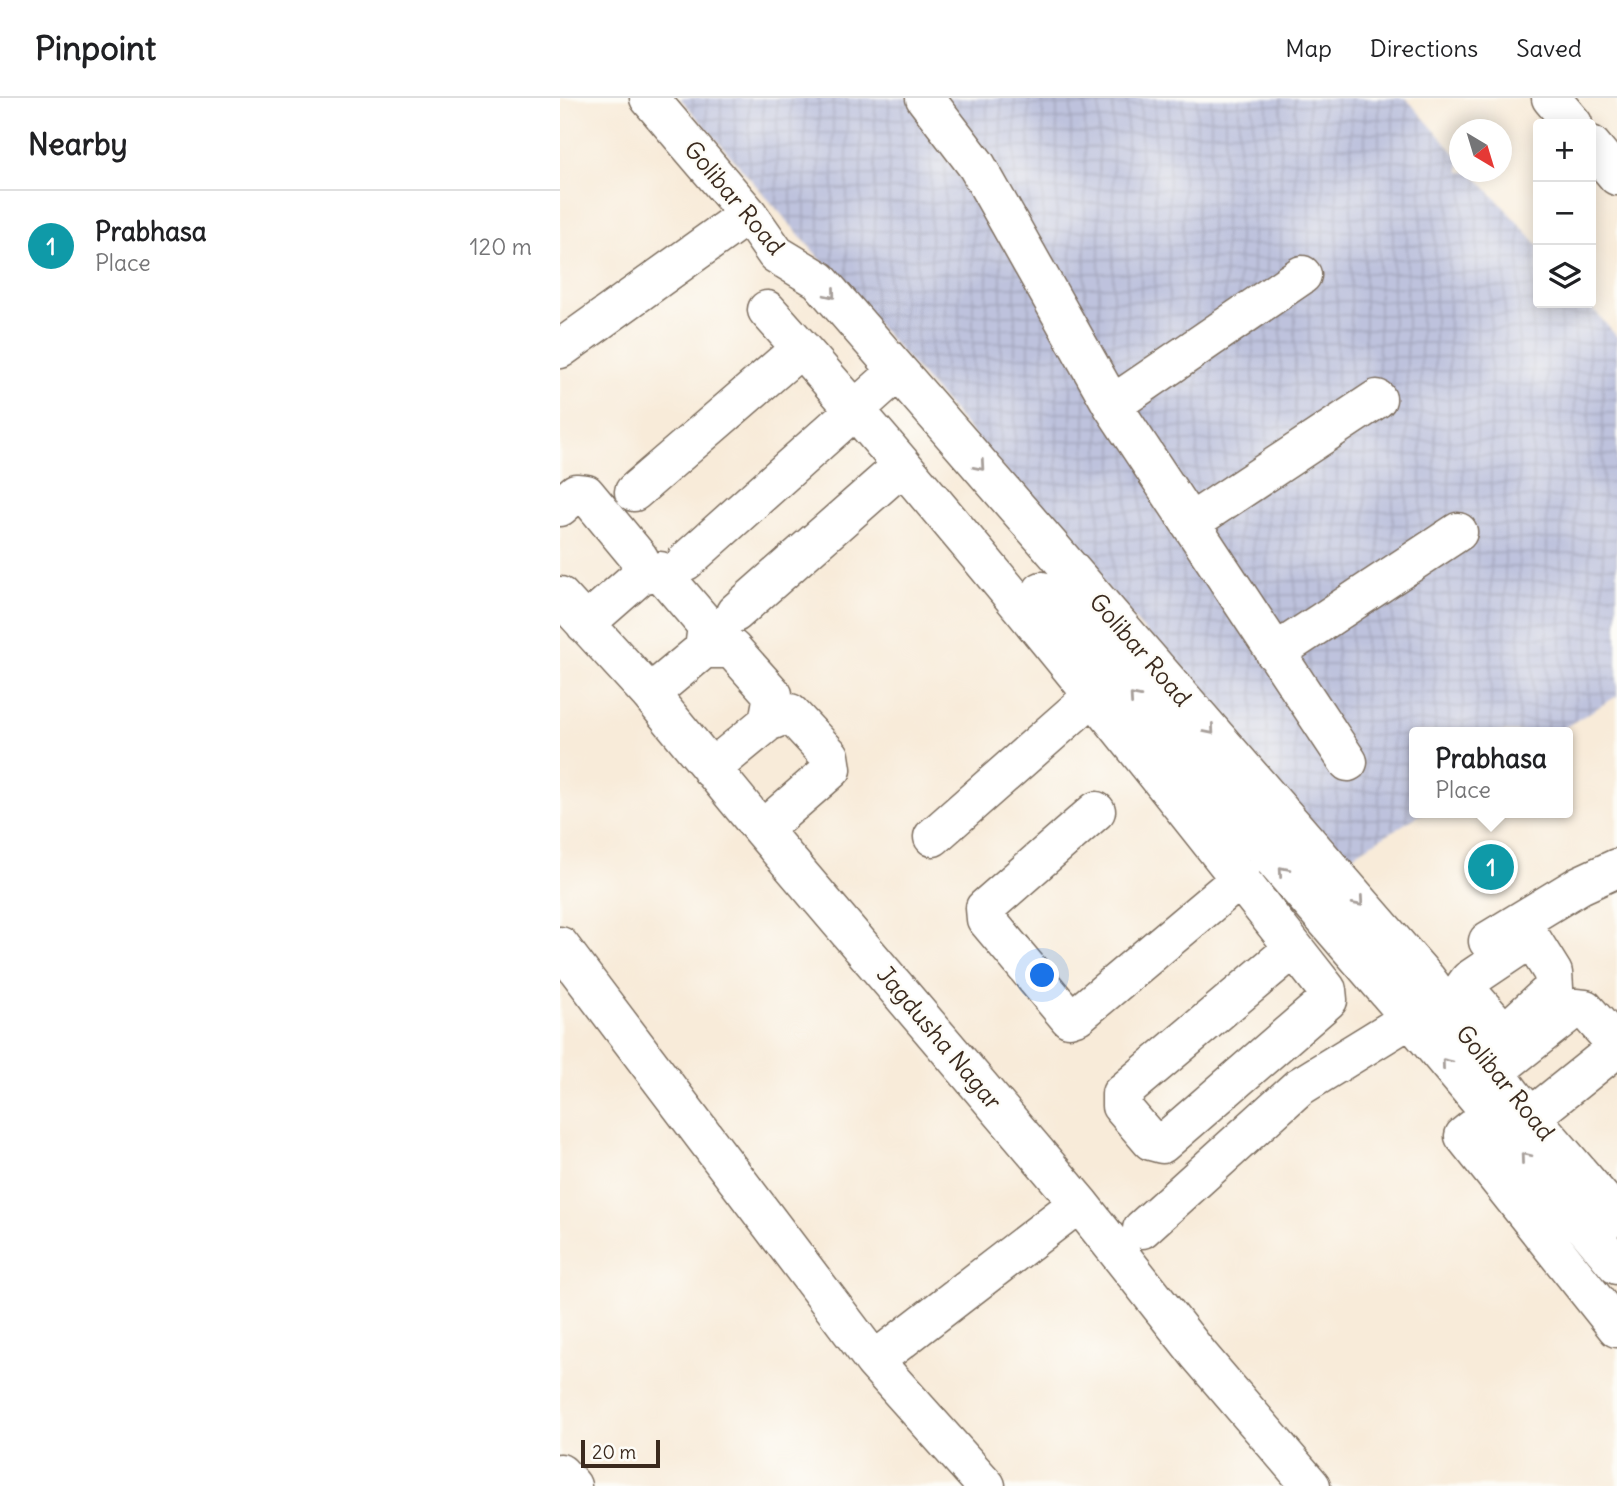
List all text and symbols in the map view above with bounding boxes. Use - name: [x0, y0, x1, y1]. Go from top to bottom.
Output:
- text: Pinpoint: [35, 27, 156, 69]
- text: Map: [1285, 33, 1332, 63]
- text: Directions: [1370, 33, 1478, 63]
- text: Saved: [1516, 33, 1582, 63]
- north arrow: [1449, 119, 1512, 182]
- map controls: [1533, 119, 1596, 308]
- button: +: [1533, 119, 1596, 182]
- text: Nearby: [28, 125, 128, 163]
- street label: Golibar Road: [678, 134, 791, 261]
- button: −: [1533, 182, 1596, 245]
- text: Prabhasa: [95, 215, 207, 248]
- text: 1: [46, 232, 56, 261]
- text: 120 m: [469, 232, 532, 261]
- button: layers: [1533, 245, 1596, 308]
- text: Place: [95, 248, 151, 277]
- one-way arrow: [823, 286, 835, 299]
- one-way arrow: [972, 458, 984, 471]
- street label: Golibar Road: [1083, 587, 1198, 712]
- one-way arrow: [1130, 694, 1142, 707]
- one-way arrow: [1202, 722, 1214, 735]
- popup: [1409, 727, 1573, 818]
- text: Prabhasa: [1435, 742, 1547, 775]
- text: Place: [1435, 775, 1491, 804]
- pin: 1: [1468, 841, 1514, 893]
- one-way arrow: [1279, 866, 1291, 879]
- one-way arrow: [1350, 894, 1363, 907]
- your location: [1025, 958, 1059, 992]
- street label: Jagdusha Nagar: [871, 959, 1009, 1115]
- street label: Golibar Road: [1450, 1018, 1562, 1146]
- one-way arrow: [1442, 1058, 1454, 1071]
- one-way arrow: [1521, 1152, 1533, 1165]
- scale bar: [581, 1437, 660, 1469]
- text: 20 m: [592, 1440, 636, 1464]

